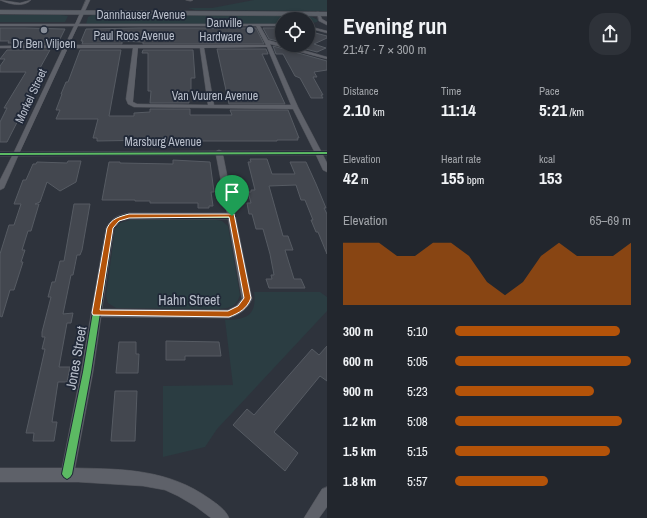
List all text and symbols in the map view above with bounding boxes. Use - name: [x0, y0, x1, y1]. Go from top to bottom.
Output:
- street label: Dannhauser Avenue: [96, 7, 186, 23]
- text: Evening run: [343, 11, 447, 41]
- map controls: [275, 12, 315, 52]
- button: locate: [275, 12, 315, 52]
- button: share: [589, 13, 631, 55]
- place label: Danville Hardware: [199, 15, 242, 45]
- marker: Dr Ben Viljoen: [39, 25, 49, 35]
- marker: Danville Hardware: [245, 25, 255, 35]
- street label: Paul Roos Avenue: [94, 28, 174, 44]
- place label: Dr Ben Viljoen: [12, 36, 76, 52]
- text: 21:47 · 7 × 300 m: [343, 41, 426, 58]
- street label: Morkel Street: [11, 66, 51, 126]
- text: Distance: [343, 84, 379, 98]
- text: Time: [441, 84, 461, 98]
- text: Pace: [539, 84, 560, 98]
- street label: Van Vuuren Avenue: [172, 88, 258, 104]
- text: 2.10: [343, 98, 370, 121]
- text: 11:14: [441, 98, 476, 121]
- text: 5:21: [539, 98, 567, 121]
- text: km: [370, 105, 385, 119]
- text: /km: [567, 105, 584, 119]
- street label: Marsburg Avenue: [125, 134, 201, 150]
- text: Elevation: [343, 152, 381, 166]
- text: Heart rate: [441, 152, 481, 166]
- text: kcal: [539, 152, 555, 166]
- text: 42: [343, 166, 359, 189]
- text: 155: [441, 166, 464, 189]
- text: 153: [539, 166, 562, 189]
- text: m: [359, 173, 369, 187]
- text: bpm: [464, 173, 484, 187]
- pin: [215, 175, 249, 216]
- icon: arrive: [221, 181, 243, 203]
- text: Elevation: [343, 212, 387, 229]
- text: 65–69 m: [590, 212, 631, 229]
- street label: Hahn Street: [158, 291, 220, 309]
- text: 300 m: [343, 323, 373, 340]
- text: 5:10: [407, 323, 428, 340]
- street label: Jones Street: [62, 325, 90, 391]
- text: 600 m: [343, 353, 373, 370]
- text: 5:05: [407, 353, 428, 370]
- text: 900 m: [343, 383, 373, 400]
- text: 5:23: [407, 383, 428, 400]
- text: 1.2 km: [343, 413, 376, 430]
- text: 5:08: [407, 413, 428, 430]
- text: 1.5 km: [343, 443, 376, 460]
- text: 5:15: [407, 443, 428, 460]
- text: 1.8 km: [343, 473, 376, 490]
- text: 5:57: [407, 473, 428, 490]

